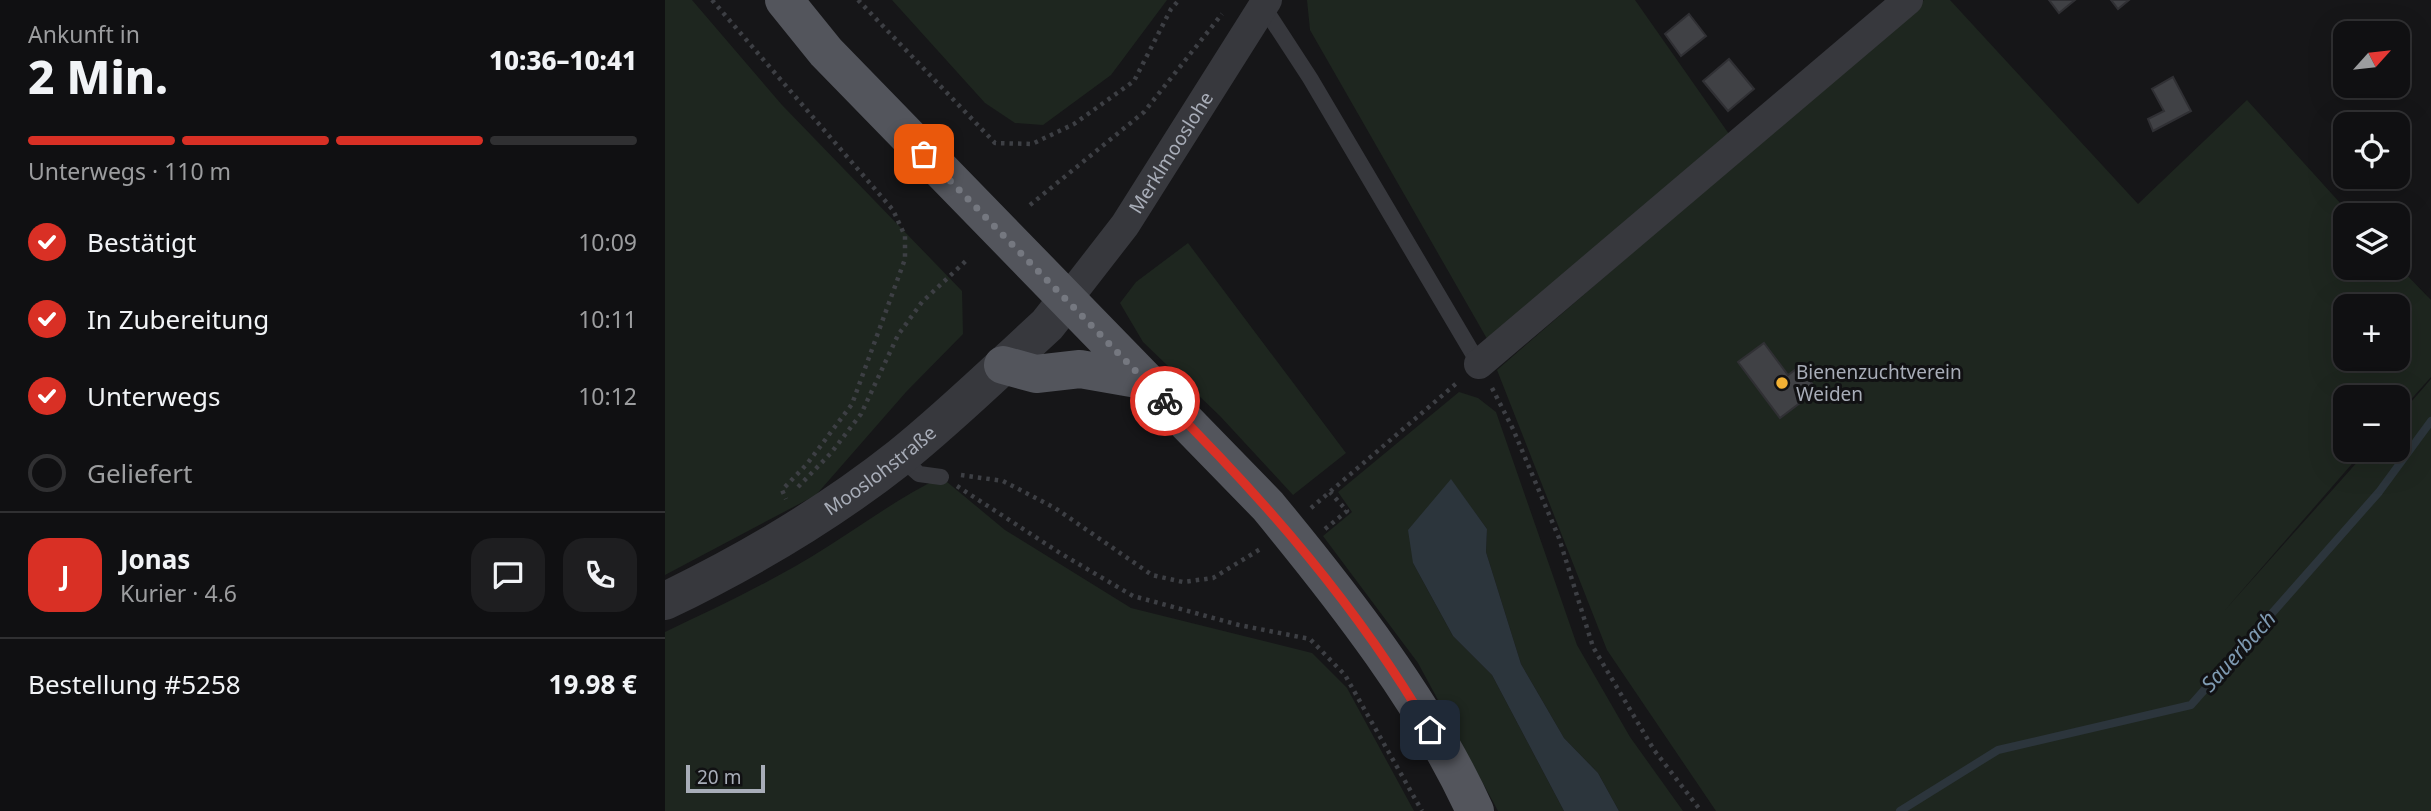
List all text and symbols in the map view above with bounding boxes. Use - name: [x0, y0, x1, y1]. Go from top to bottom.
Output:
- text: Ankunft in: [28, 18, 140, 50]
- north arrow: [2333, 21, 2410, 98]
- map controls: [2333, 21, 2410, 462]
- text: 10:36–10:41: [489, 42, 637, 78]
- text: 2 Min.: [28, 45, 168, 107]
- street label: Merklmooslohe: [1123, 86, 1219, 218]
- button: locate: [2333, 112, 2410, 189]
- pin: [894, 124, 954, 184]
- icon: bag: [905, 135, 943, 173]
- text: Unterwegs · 110 m: [28, 155, 231, 187]
- button: layers: [2333, 203, 2410, 280]
- icon: check: [28, 223, 66, 261]
- text: Bestätigt: [87, 224, 196, 260]
- text: 10:09: [578, 226, 637, 258]
- button: +: [2333, 294, 2410, 371]
- icon: check: [28, 300, 66, 338]
- text: In Zubereitung: [87, 301, 269, 337]
- text: 10:11: [578, 303, 637, 335]
- place label: Bienenzuchtverein Weiden: [1796, 359, 1962, 407]
- courier: [1130, 366, 1200, 436]
- marker: Bienenzuchtverein Weiden: [1774, 375, 1790, 391]
- icon: check: [28, 377, 66, 415]
- text: Unterwegs: [87, 378, 220, 414]
- text: 10:12: [578, 380, 637, 412]
- icon: bike: [1146, 382, 1184, 420]
- button: −: [2333, 385, 2410, 462]
- street label: Mooslohstraße: [819, 420, 941, 521]
- text: Geliefert: [87, 455, 192, 491]
- button: chat: [471, 538, 545, 612]
- button: phone: [563, 538, 637, 612]
- text: Jonas: [120, 541, 190, 577]
- text: J: [61, 557, 69, 593]
- text: Kurier · 4.6: [120, 577, 237, 609]
- water label: Sauerbach: [2194, 605, 2282, 697]
- text: Bestellung #5258: [28, 666, 241, 702]
- text: 19.98 €: [549, 666, 637, 702]
- pin: [1400, 700, 1460, 760]
- icon: home: [1411, 711, 1449, 749]
- scale bar: [686, 762, 765, 794]
- text: 20 m: [697, 764, 741, 790]

